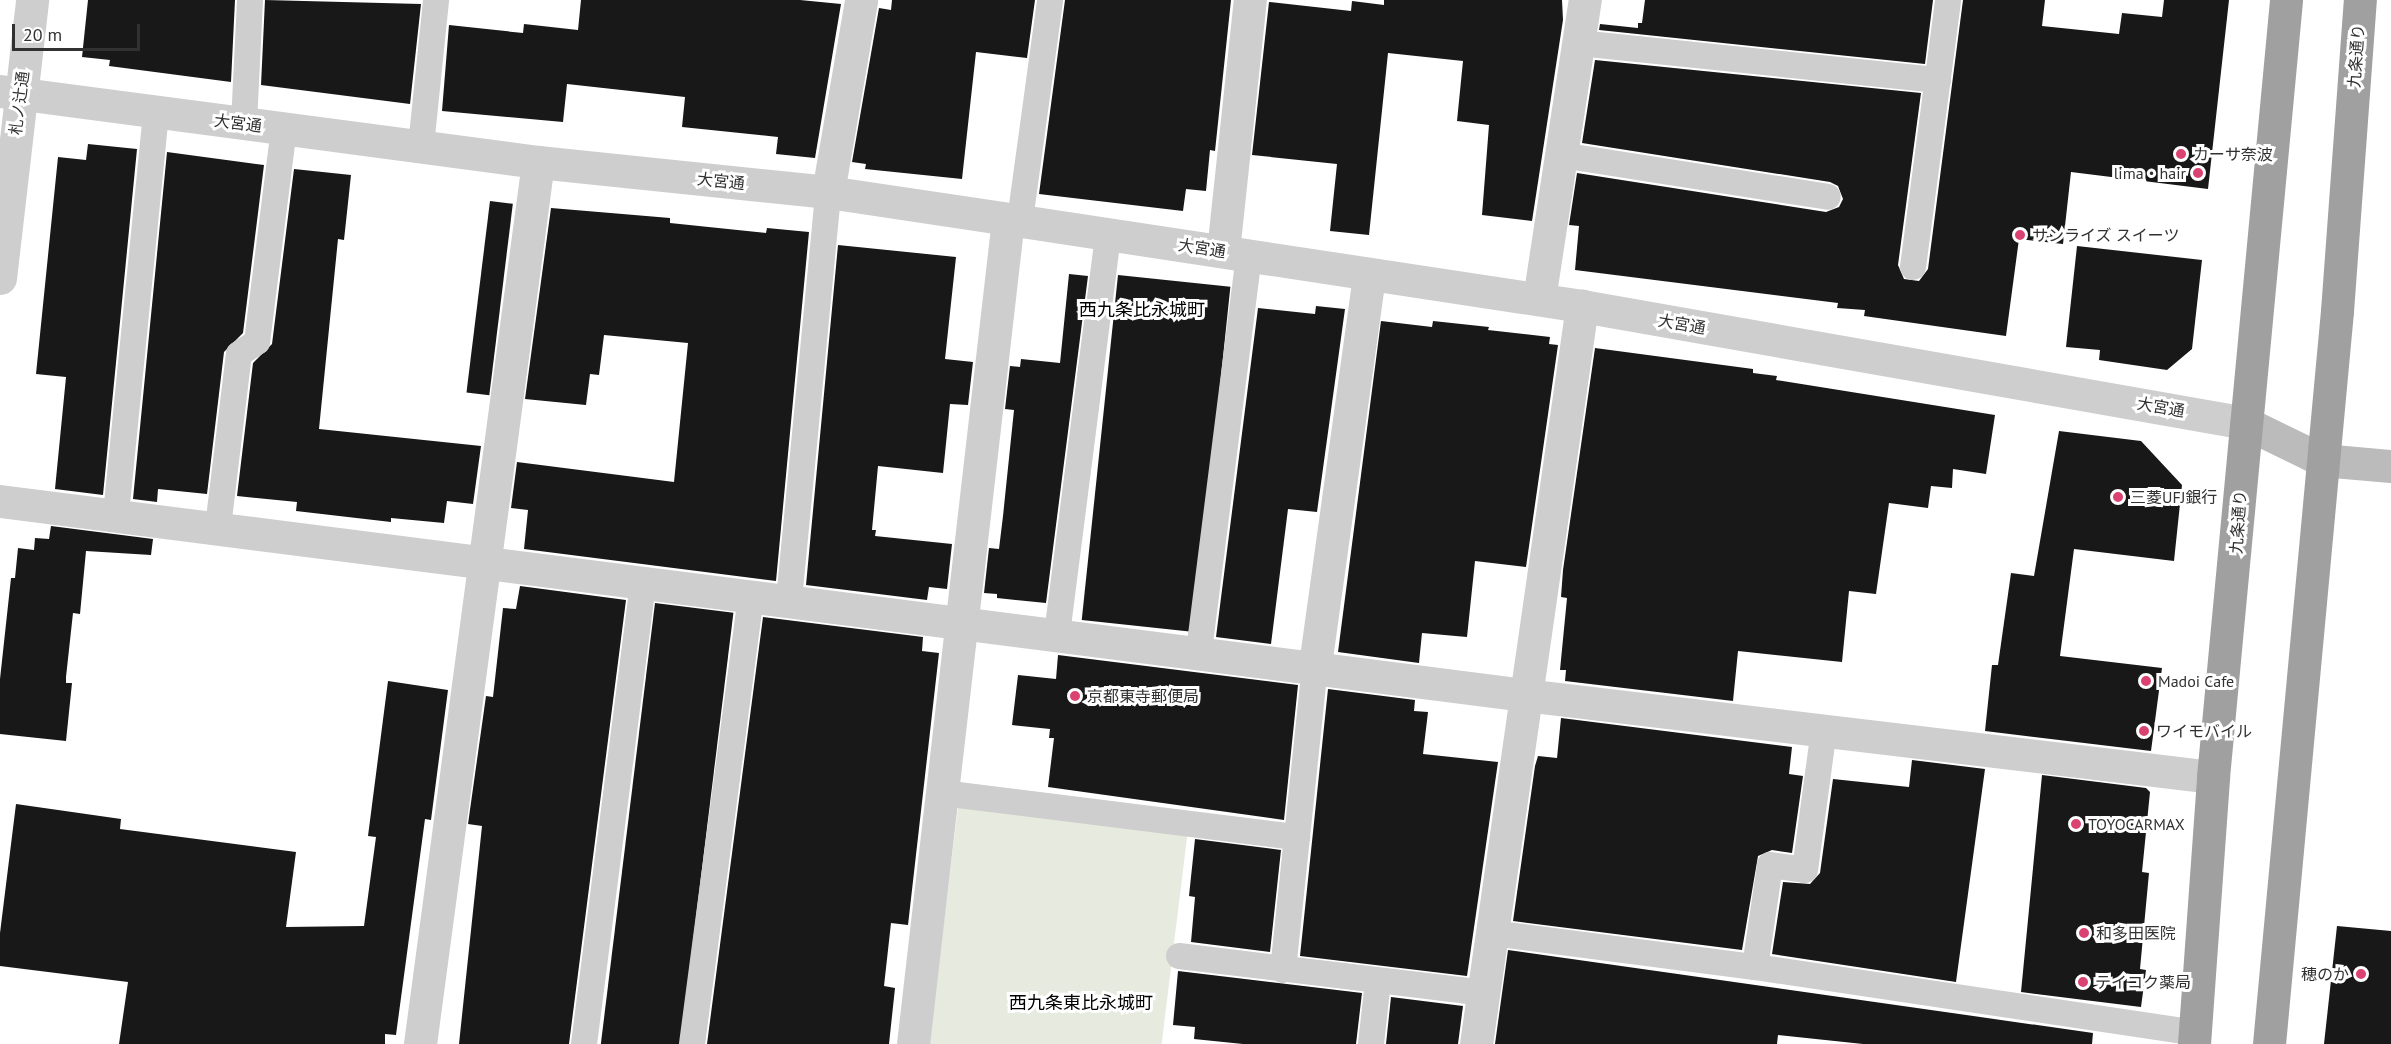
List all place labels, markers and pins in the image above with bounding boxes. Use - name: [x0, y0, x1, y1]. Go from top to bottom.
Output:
- place label: カーサ奈波: [2193, 144, 2273, 164]
- marker: カーサ奈波: [2174, 147, 2188, 161]
- place label: lima・hair: [2114, 163, 2186, 183]
- marker: lima・hair: [2191, 166, 2205, 180]
- place label: サンライズ スイーツ: [2032, 225, 2180, 245]
- marker: サンライズ スイーツ: [2013, 228, 2027, 242]
- place label: 三菱UFJ銀行: [2130, 487, 2217, 507]
- marker: 三菱UFJ銀行: [2111, 490, 2125, 504]
- place label: Madoi Cafe: [2158, 671, 2234, 691]
- marker: Madoi Cafe: [2139, 674, 2153, 688]
- place label: 京都東寺郵便局: [1087, 686, 1199, 706]
- marker: 京都東寺郵便局: [1068, 689, 1082, 703]
- place label: ワイモバイル: [2156, 721, 2252, 741]
- marker: ワイモバイル: [2137, 724, 2151, 738]
- place label: TOYOCARMAX: [2088, 814, 2185, 834]
- marker: TOYOCARMAX: [2069, 817, 2083, 831]
- place label: 和多田医院: [2096, 923, 2176, 943]
- marker: 和多田医院: [2077, 926, 2091, 940]
- place label: 穂のか: [2301, 964, 2349, 984]
- marker: 穂のか: [2354, 967, 2368, 981]
- place label: テイコク薬局: [2095, 972, 2191, 992]
- marker: テイコク薬局: [2076, 975, 2090, 989]

